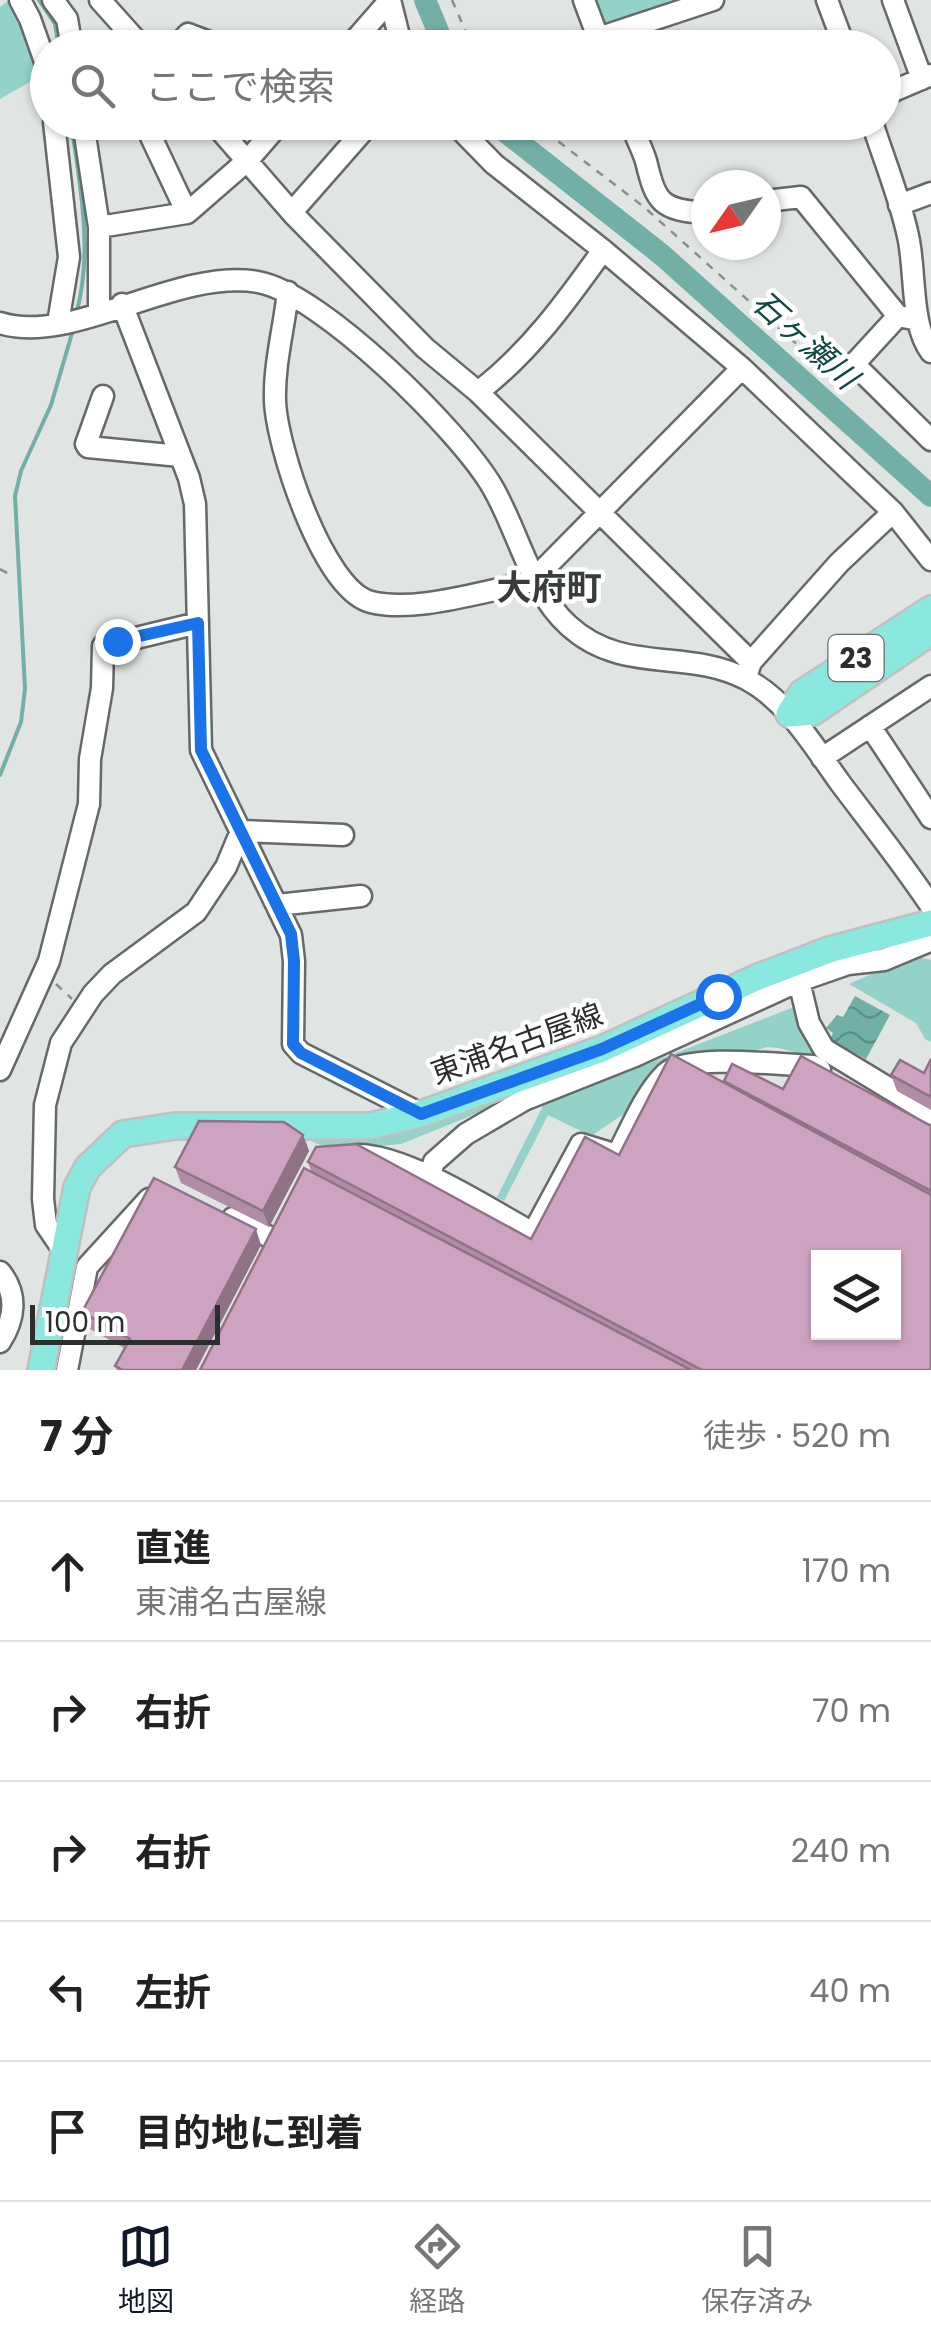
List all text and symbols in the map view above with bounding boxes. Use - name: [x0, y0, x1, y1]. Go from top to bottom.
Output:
- search box: [30, 30, 901, 140]
- icon: search: [65, 58, 120, 113]
- text: ここで検索: [145, 60, 335, 113]
- north arrow: [691, 170, 781, 260]
- water label: 石ヶ瀬川: [743, 280, 870, 401]
- district label: 大府町: [496, 563, 602, 612]
- route end: [95, 619, 141, 665]
- road number: 23: [828, 635, 884, 681]
- route start: [696, 974, 742, 1020]
- street label: 東浦名古屋線: [425, 993, 609, 1095]
- map controls: [811, 1250, 901, 1340]
- button: layers: [811, 1250, 901, 1340]
- scale bar: [30, 1300, 220, 1344]
- text: 100 m: [45, 1303, 125, 1342]
- text: 7 分: [40, 1407, 113, 1466]
- text: 徒歩 · 520 m: [703, 1413, 891, 1458]
- text: 直進: [135, 1521, 211, 1574]
- icon: ahead: [40, 1544, 95, 1599]
- text: 170 m: [802, 1548, 891, 1593]
- text: 東浦名古屋線: [135, 1579, 327, 1624]
- icon: right: [40, 1684, 95, 1739]
- text: 右折: [135, 1686, 211, 1739]
- text: 70 m: [812, 1688, 891, 1733]
- icon: right: [40, 1824, 95, 1879]
- text: 右折: [135, 1826, 211, 1879]
- text: 240 m: [791, 1828, 891, 1873]
- icon: left: [40, 1964, 95, 2019]
- text: 左折: [135, 1966, 211, 2019]
- text: 40 m: [809, 1968, 891, 2013]
- icon: arrive: [40, 2104, 95, 2159]
- text: 目的地に到着: [135, 2106, 363, 2159]
- tab: 地図: [118, 2219, 174, 2323]
- tab: 経路: [409, 2219, 465, 2323]
- tab: 保存済み: [701, 2219, 813, 2323]

